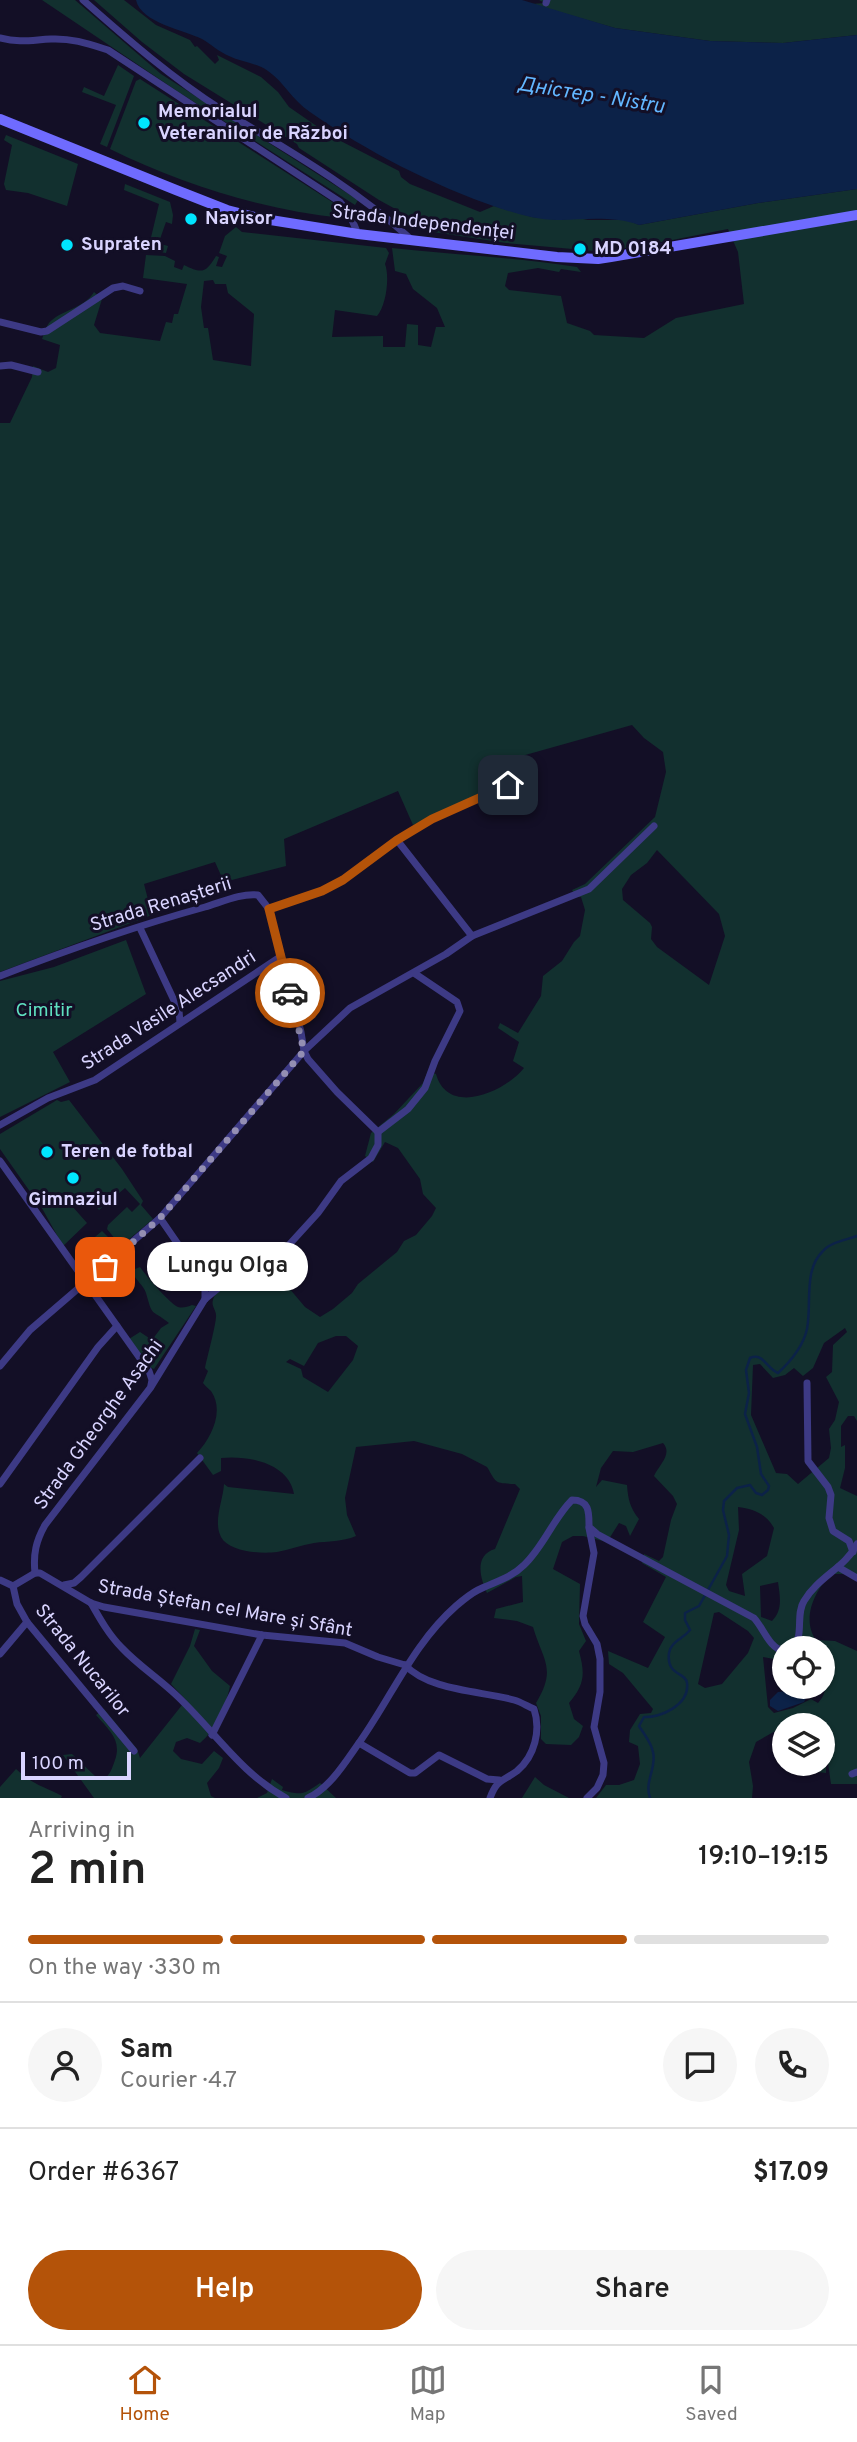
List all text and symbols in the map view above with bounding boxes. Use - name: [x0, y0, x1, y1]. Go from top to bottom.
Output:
- water label: Дністер - Nistru: [516, 71, 667, 121]
- place label: Memorialul Veteranilor de Război: [158, 100, 348, 146]
- marker: Memorialul Veteranilor de Război: [136, 115, 152, 131]
- street label: Strada Independenței: [330, 200, 516, 246]
- place label: Navisor: [205, 207, 273, 231]
- marker: Navisor: [183, 211, 199, 227]
- place label: Supraten: [81, 233, 162, 257]
- marker: Supraten: [59, 237, 75, 253]
- place label: MD 0184: [594, 237, 672, 261]
- marker: MD 0184: [572, 241, 588, 257]
- pin: [478, 755, 538, 815]
- icon: home: [489, 766, 527, 804]
- street label: Strada Renașterii: [87, 872, 235, 938]
- street label: Strada Vasile Alecsandri: [77, 946, 261, 1076]
- courier: [255, 958, 325, 1028]
- icon: car: [271, 974, 309, 1012]
- park label: Cimitir: [15, 999, 73, 1023]
- place label: Teren de fotbal: [61, 1140, 193, 1164]
- marker: Teren de fotbal: [39, 1144, 55, 1160]
- marker: Gimnaziul: [65, 1170, 81, 1186]
- place label: Gimnaziul: [28, 1188, 118, 1212]
- pin: [75, 1237, 135, 1297]
- callout: Lungu Olga: [147, 1242, 308, 1292]
- icon: bag: [86, 1248, 124, 1286]
- text: Lungu Olga: [167, 1252, 288, 1281]
- street label: Strada Gheorghe Asachi: [29, 1335, 169, 1515]
- street label: Strada Ștefan cel Mare și Sfânt: [96, 1575, 354, 1643]
- street label: Strada Nucarilor: [29, 1600, 135, 1723]
- map controls: [772, 1636, 835, 1776]
- button: locate: [772, 1636, 835, 1699]
- button: layers: [772, 1713, 835, 1776]
- scale bar: [21, 1749, 131, 1781]
- text: 100 m: [32, 1752, 84, 1776]
- text: Arriving in: [28, 1817, 135, 1846]
- text: 19:10–19:15: [698, 1841, 829, 1874]
- text: 2 min: [28, 1842, 147, 1901]
- text: On the way · 330 m: [28, 1954, 221, 1983]
- button: person: [28, 2028, 102, 2102]
- button: chat: [663, 2028, 737, 2102]
- button: phone: [755, 2028, 829, 2102]
- text: Sam: [120, 2034, 173, 2067]
- text: Courier · 4.7: [120, 2067, 237, 2096]
- text: Order #6367: [28, 2157, 179, 2190]
- text: $17.09: [753, 2157, 829, 2190]
- button: Help: [28, 2250, 422, 2330]
- button: Share: [436, 2250, 829, 2330]
- tab: Home: [119, 2361, 170, 2427]
- tab: Map: [409, 2361, 447, 2427]
- tab: Saved: [685, 2361, 738, 2427]

